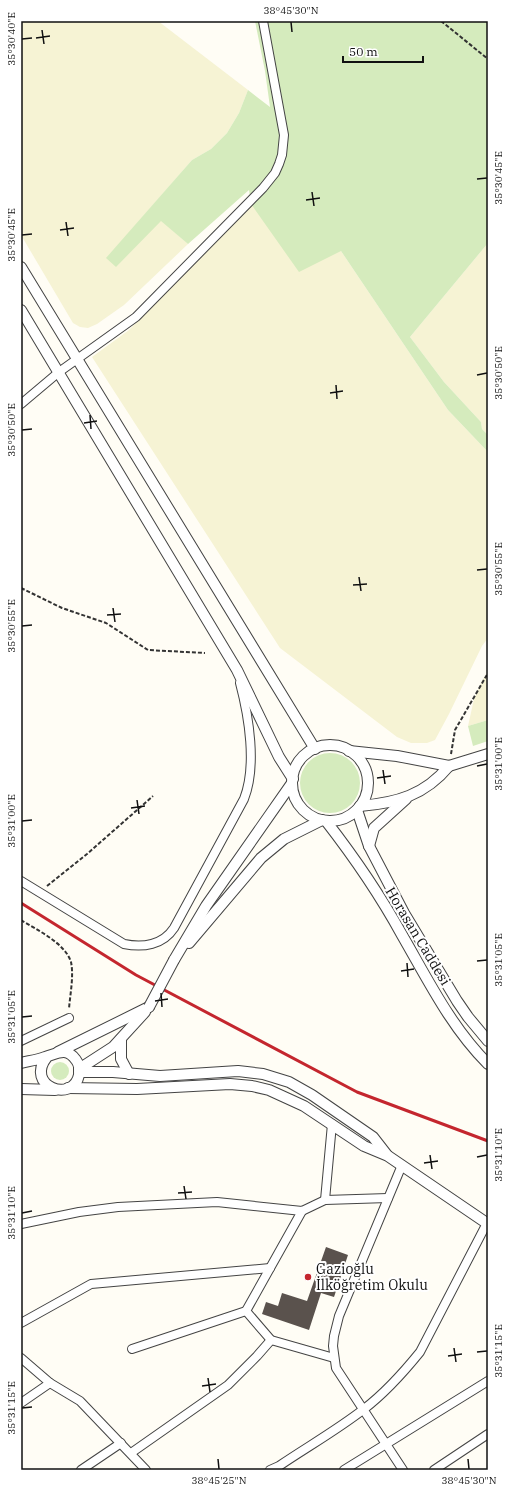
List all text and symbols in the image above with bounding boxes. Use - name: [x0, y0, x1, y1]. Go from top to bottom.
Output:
- text: 38°45'30"N: [264, 4, 319, 17]
- text: 35°30'40"E: [5, 12, 18, 66]
- scale bar: [343, 38, 423, 64]
- text: 50 m: [349, 44, 378, 59]
- text: 35°30'45"E: [492, 151, 505, 205]
- text: 35°30'45"E: [5, 208, 18, 262]
- text: 35°30'50"E: [492, 346, 505, 400]
- text: 35°30'50"E: [5, 403, 18, 457]
- text: 35°30'55"E: [492, 542, 505, 596]
- text: 35°30'55"E: [5, 599, 18, 653]
- text: 35°31'00"E: [492, 737, 505, 791]
- text: 35°31'00"E: [5, 794, 18, 848]
- street label: Horasan Caddesi: [381, 883, 455, 989]
- text: 35°31'05"E: [492, 933, 505, 987]
- text: 35°31'05"E: [5, 990, 18, 1044]
- text: 35°31'10"E: [492, 1128, 505, 1182]
- text: 35°31'10"E: [5, 1186, 18, 1240]
- place label: Gazioğlu İlköğretim Okulu: [316, 1260, 428, 1294]
- marker: Gazioğlu İlköğretim Okulu: [303, 1272, 313, 1282]
- text: 35°31'15"E: [492, 1324, 505, 1378]
- text: 35°31'15"E: [5, 1381, 18, 1435]
- text: 38°45'25"N: [192, 1474, 247, 1487]
- text: 38°45'30"N: [442, 1474, 497, 1487]

